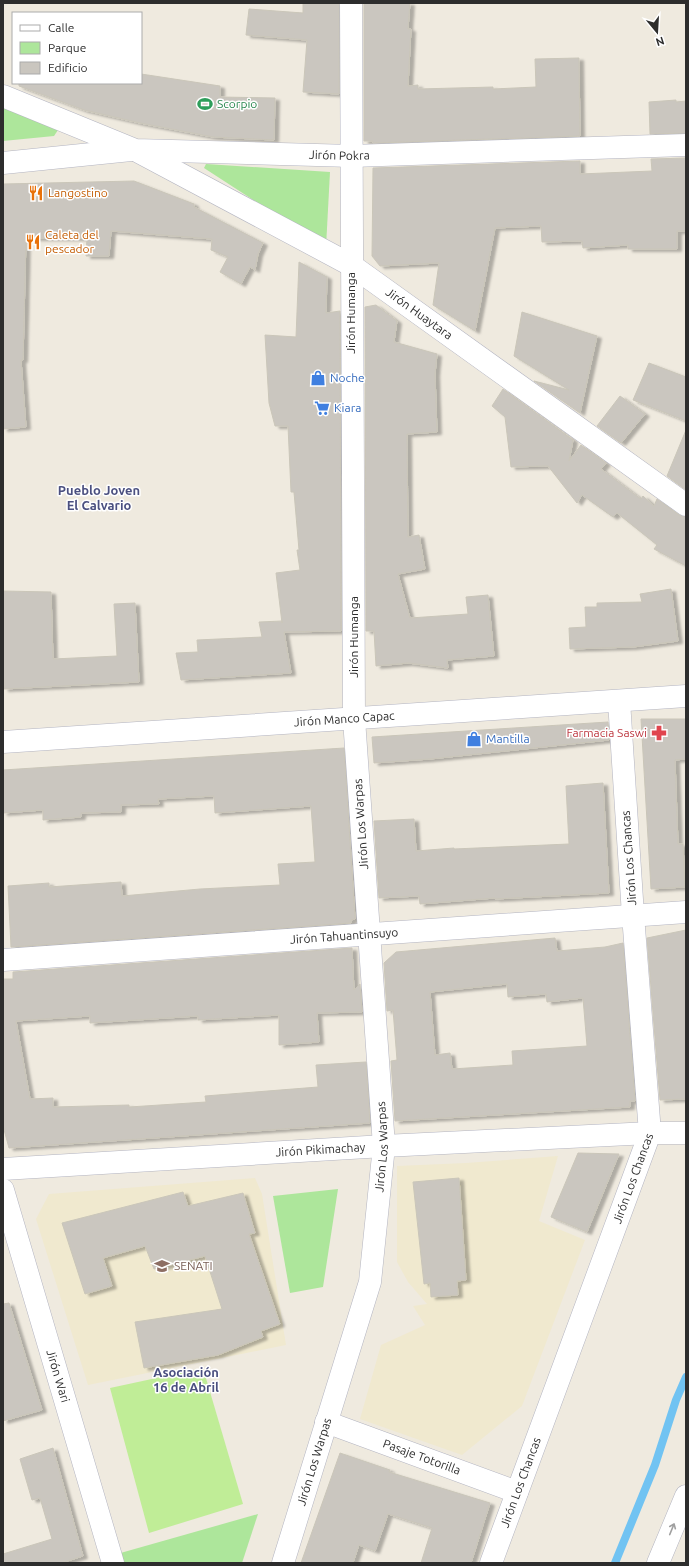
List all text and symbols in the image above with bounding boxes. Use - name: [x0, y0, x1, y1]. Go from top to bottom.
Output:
- legend: [12, 12, 142, 84]
- north arrow: [637, 12, 677, 52]
- text: Calle: [48, 21, 74, 34]
- text: N: [654, 35, 666, 48]
- text: Parque: [48, 41, 86, 54]
- text: Edificio: [48, 61, 88, 74]
- sports icon: Scorpio: [196, 95, 214, 113]
- place label: Scorpio: [217, 97, 257, 110]
- street label: Jirón Pokra: [309, 148, 370, 162]
- restaurant icon: Langostino: [27, 184, 45, 202]
- place label: Langostino: [48, 186, 108, 199]
- place label: Caleta del pescador: [45, 228, 99, 255]
- restaurant icon: Caleta del pescador: [24, 233, 42, 251]
- street label: Jirón Humanga: [344, 272, 357, 354]
- street label: Jirón Huaytara: [384, 285, 455, 342]
- shop icon: Noche: [309, 369, 327, 387]
- place label: Noche: [330, 371, 365, 384]
- supermarket icon: Kiara: [313, 399, 331, 417]
- place label: Kiara: [334, 401, 361, 414]
- district label: Pueblo Joven El Calvario: [58, 483, 140, 512]
- street label: Jirón Humanga: [347, 596, 360, 678]
- street label: Jirón Manco Capac: [293, 709, 395, 728]
- pharmacy icon: Farmacia Saswi: [650, 724, 668, 742]
- place label: Farmacia Saswi: [567, 726, 647, 739]
- shop icon: Mantilla: [465, 730, 483, 748]
- place label: Mantilla: [486, 732, 530, 745]
- street label: Jirón Los Warpas: [351, 778, 370, 870]
- street label: Jirón Los Chancas: [619, 810, 638, 906]
- street label: Jirón Tahuantinsuyo: [290, 925, 399, 946]
- street label: Jirón Los Warpas: [372, 1101, 390, 1193]
- street label: Jirón Los Chancas: [610, 1131, 655, 1225]
- street label: Jirón Pikimachay: [275, 1140, 366, 1159]
- school or university icon: SENATI: [153, 1257, 171, 1275]
- place label: SENATI: [174, 1259, 212, 1272]
- street label: Jirón Wari: [44, 1348, 72, 1404]
- district label: Asociación 16 de Abril: [153, 1365, 219, 1394]
- street label: Jirón Los Warpas: [294, 1416, 334, 1507]
- street label: Jirón Los Chancas: [498, 1435, 543, 1529]
- street label: Pasaje Totorilla: [381, 1436, 463, 1477]
- one-way arrow: [669, 1524, 676, 1536]

